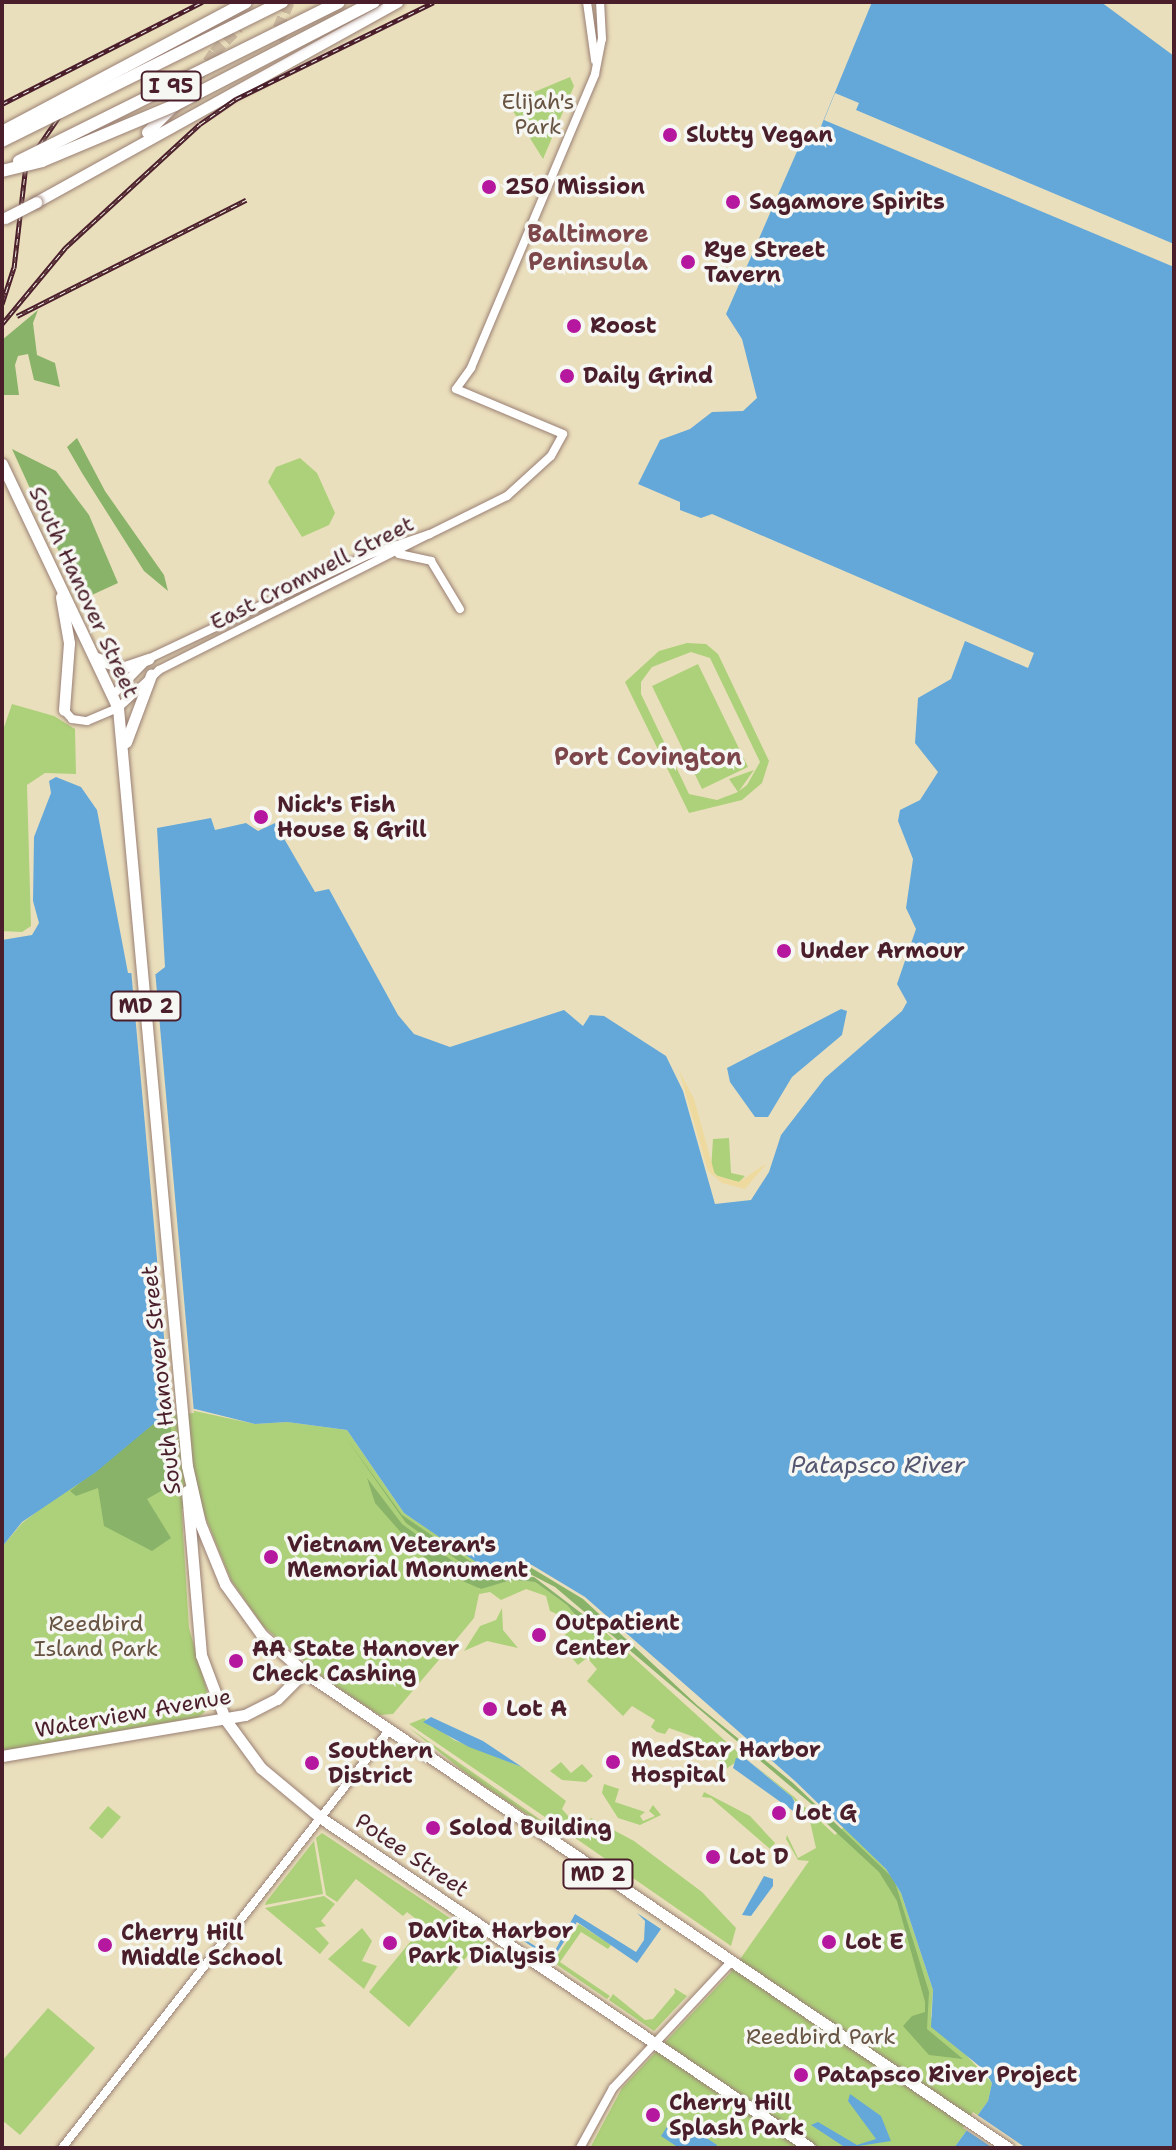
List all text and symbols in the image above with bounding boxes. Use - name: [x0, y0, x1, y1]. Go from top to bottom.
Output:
- road number: I 95: [139, 70, 203, 102]
- park label: Elijah's Park: [501, 88, 575, 140]
- place label: Slutty Vegan: [686, 122, 833, 148]
- marker: Slutty Vegan: [661, 126, 679, 144]
- place label: 250 Mission: [505, 174, 645, 200]
- marker: 250 Mission: [480, 178, 498, 196]
- place label: Sagamore Spirits: [749, 189, 945, 215]
- marker: Sagamore Spirits: [724, 193, 742, 211]
- district label: Baltimore Peninsula: [527, 221, 649, 277]
- place label: Rye Street Tavern: [704, 236, 825, 288]
- marker: Rye Street Tavern: [679, 253, 697, 271]
- place label: Roost: [590, 313, 657, 339]
- marker: Roost: [565, 317, 583, 335]
- place label: Daily Grind: [583, 363, 713, 389]
- marker: Daily Grind: [558, 367, 576, 385]
- street label: South Hanover Street: [23, 482, 145, 702]
- street label: East Cromwell Street: [206, 510, 418, 636]
- district label: Port Covington: [554, 744, 742, 772]
- place label: Nick's Fish House & Grill: [277, 791, 427, 842]
- marker: Nick's Fish House & Grill: [252, 808, 270, 826]
- place label: Under Armour: [800, 938, 965, 964]
- marker: Under Armour: [775, 942, 793, 960]
- road number: MD 2: [110, 990, 182, 1022]
- street label: South Hanover Street: [136, 1264, 186, 1496]
- water label: Patapsco River: [791, 1452, 965, 1480]
- place label: Vietnam Veteran's Memorial Monument: [287, 1531, 528, 1582]
- marker: Vietnam Veteran's Memorial Monument: [262, 1548, 280, 1566]
- place label: Outpatient Center: [555, 1609, 680, 1660]
- park label: Reedbird Island Park: [34, 1610, 158, 1662]
- marker: Outpatient Center: [530, 1626, 548, 1644]
- place label: AA State Hanover Check Cashing: [252, 1635, 459, 1686]
- marker: AA State Hanover Check Cashing: [227, 1652, 245, 1670]
- street label: Waterview Avenue: [33, 1683, 233, 1743]
- place label: Lot A: [506, 1696, 567, 1722]
- marker: Lot A: [481, 1700, 499, 1718]
- place label: MedStar Harbor Hospital: [631, 1736, 821, 1788]
- place label: Southern District: [328, 1737, 433, 1788]
- marker: MedStar Harbor Hospital: [602, 1751, 624, 1773]
- marker: Southern District: [303, 1754, 321, 1772]
- place label: Lot G: [795, 1800, 857, 1826]
- marker: Lot G: [770, 1804, 788, 1822]
- street label: Potee Street: [350, 1807, 474, 1903]
- place label: Solod Building: [449, 1815, 612, 1841]
- marker: Solod Building: [424, 1819, 442, 1837]
- place label: Lot D: [729, 1844, 789, 1870]
- marker: Lot D: [704, 1848, 722, 1866]
- road number: MD 2: [562, 1858, 634, 1890]
- place label: DaVita Harbor Park Dialysis: [408, 1917, 573, 1968]
- place label: Cherry Hill Middle School: [121, 1919, 283, 1970]
- place label: Lot E: [845, 1929, 904, 1955]
- marker: DaVita Harbor Park Dialysis: [379, 1932, 401, 1954]
- marker: Lot E: [820, 1933, 838, 1951]
- marker: Cherry Hill Middle School: [96, 1936, 114, 1954]
- park label: Reedbird Park: [746, 2024, 896, 2050]
- place label: Patapsco River Project: [817, 2062, 1077, 2088]
- marker: Patapsco River Project: [792, 2066, 810, 2084]
- place label: Cherry Hill Splash Park: [669, 2089, 804, 2140]
- marker: Cherry Hill Splash Park: [644, 2106, 662, 2124]

